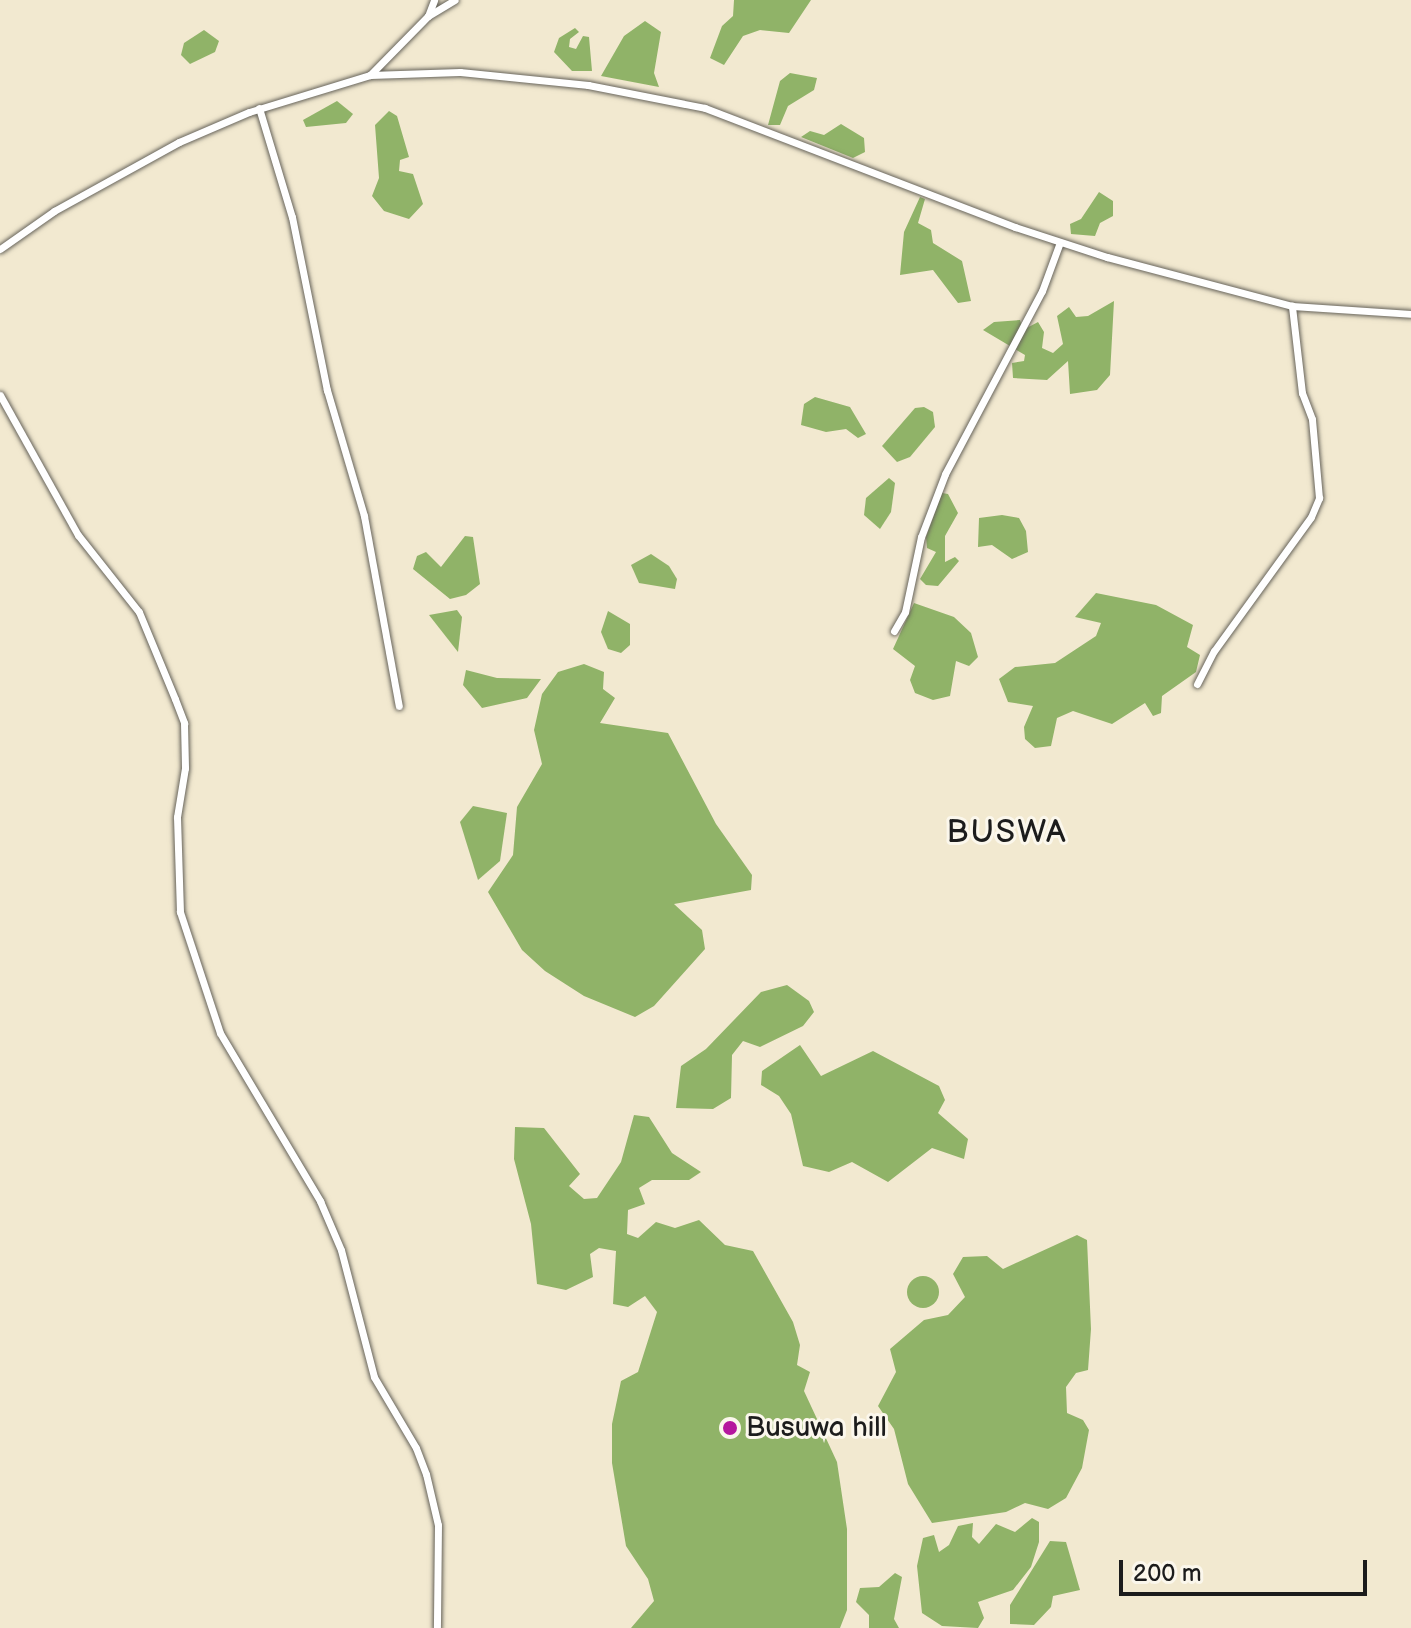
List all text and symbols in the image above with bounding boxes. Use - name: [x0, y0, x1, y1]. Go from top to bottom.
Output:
- district label: BUSWA: [946, 814, 1068, 852]
- place label: Busuwa hill: [746, 1411, 887, 1445]
- marker: Busuwa hill: [721, 1419, 739, 1437]
- scale bar: [1123, 1544, 1371, 1594]
- text: 200 m: [1133, 1559, 1202, 1588]

